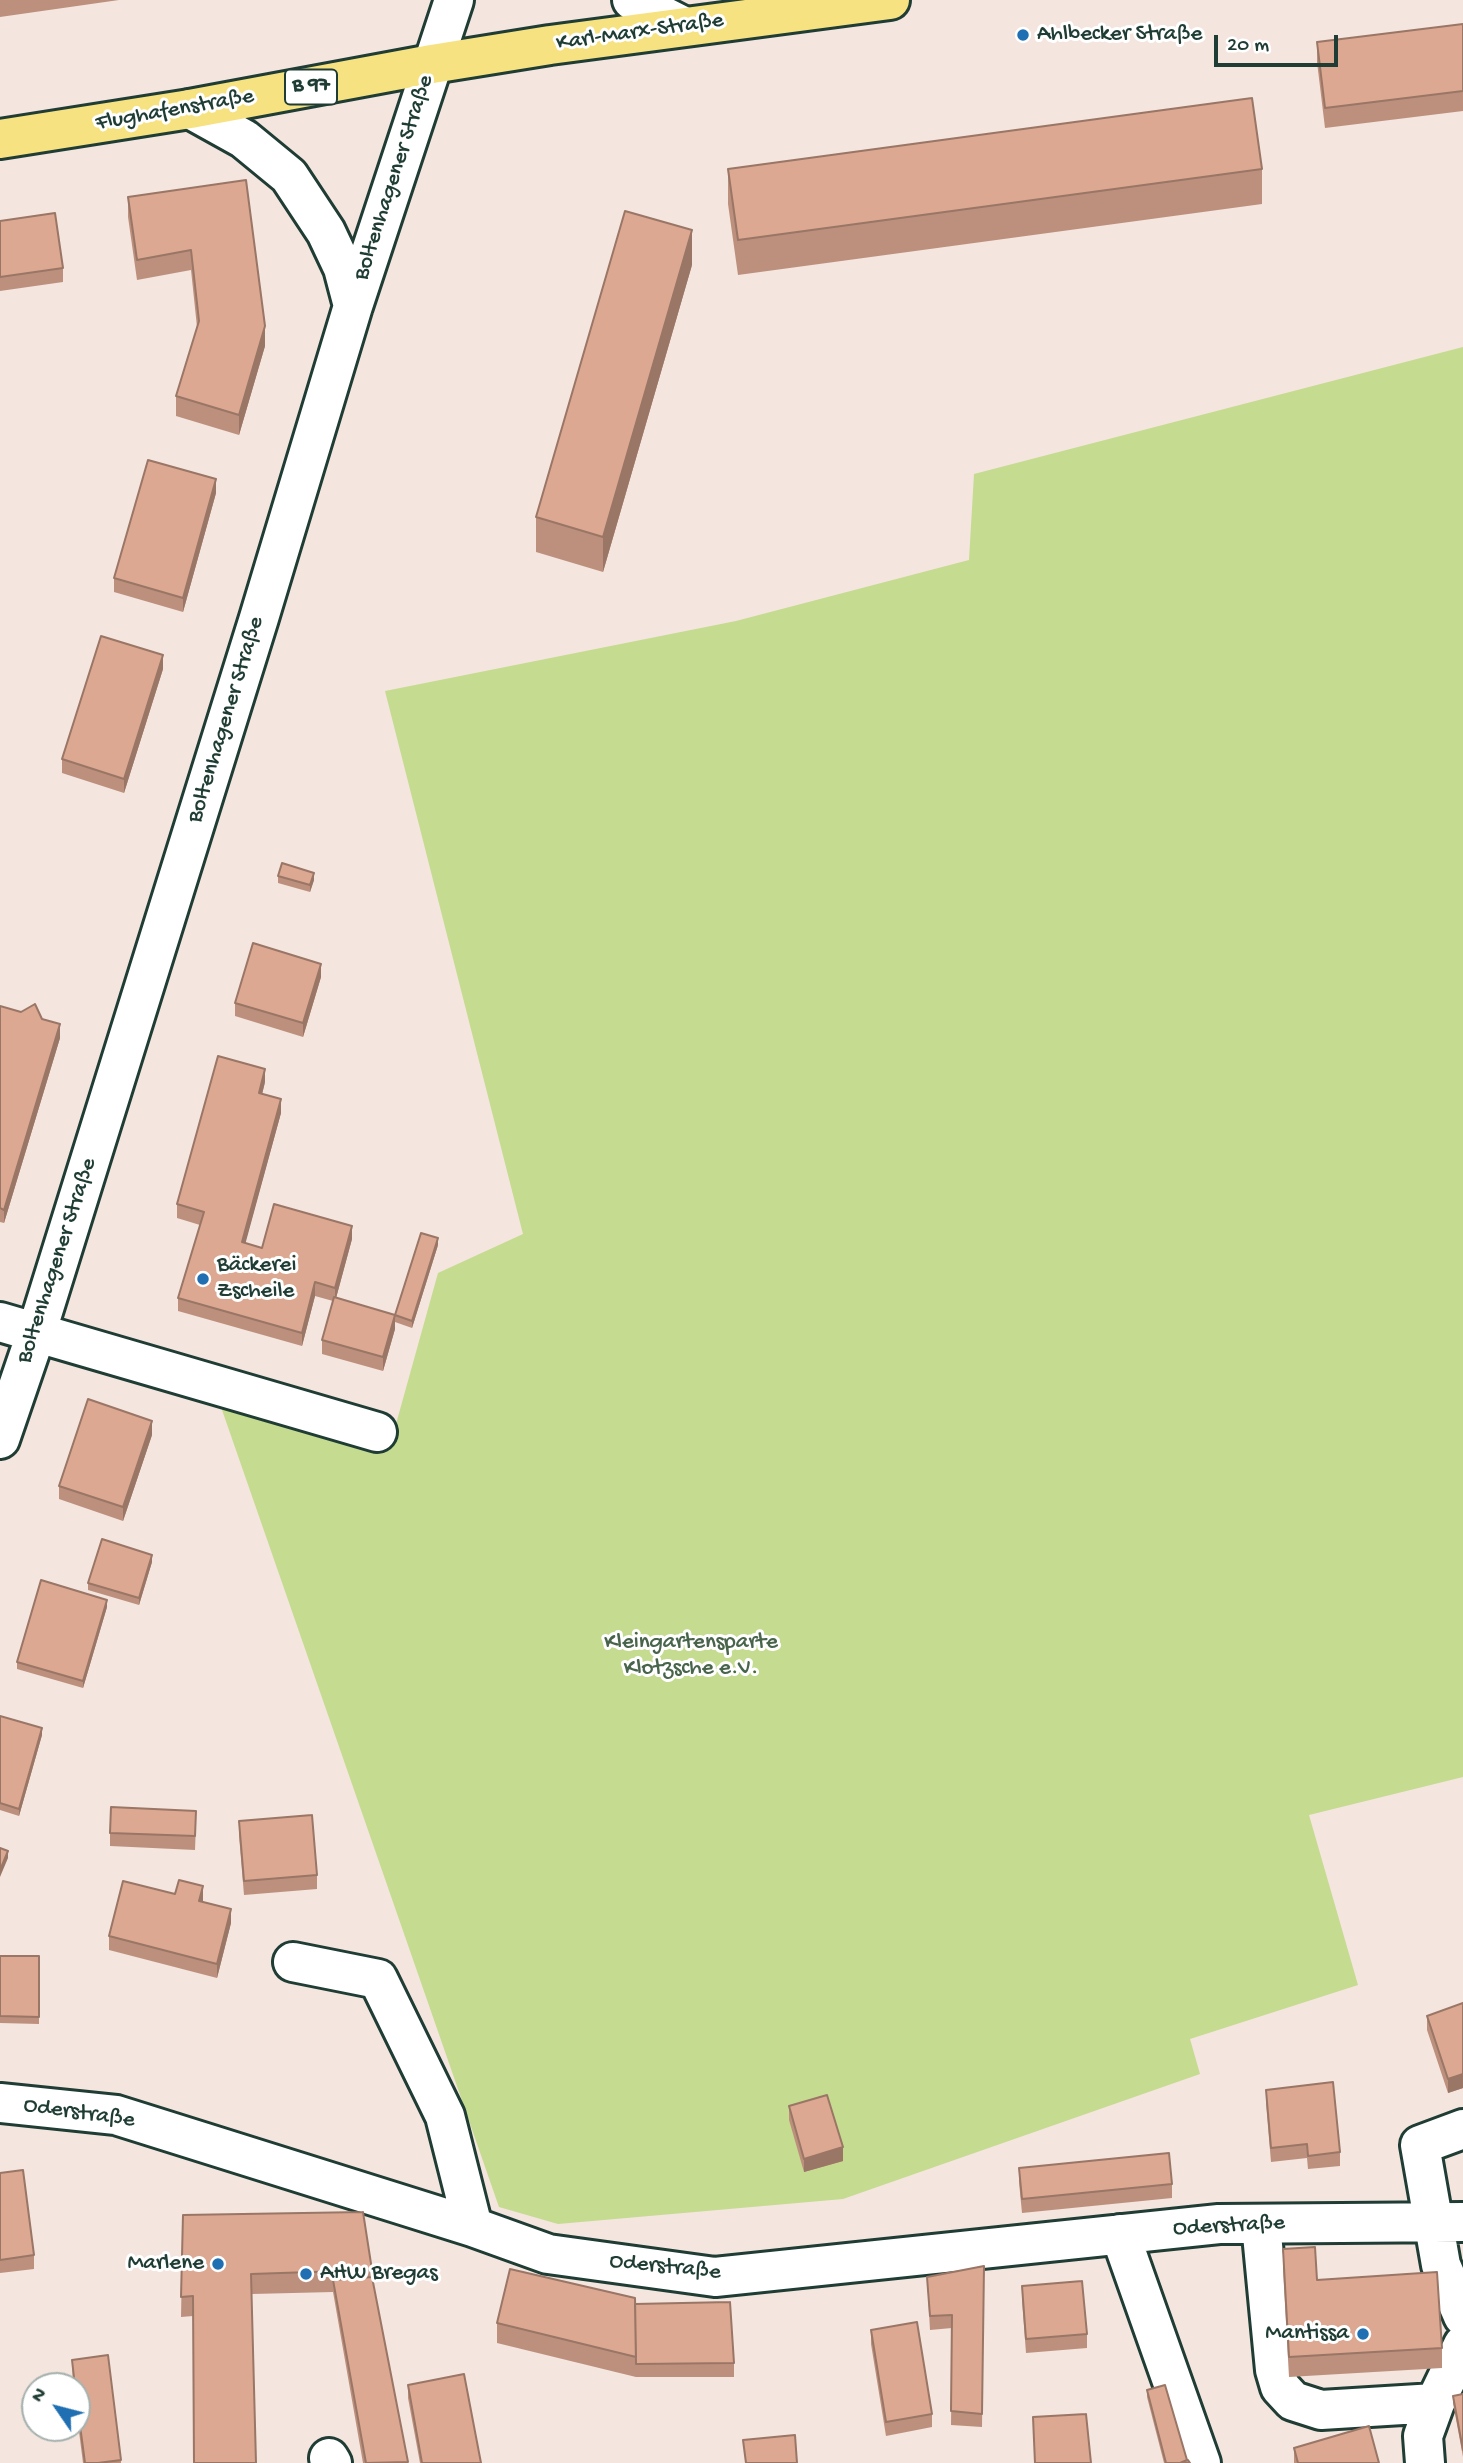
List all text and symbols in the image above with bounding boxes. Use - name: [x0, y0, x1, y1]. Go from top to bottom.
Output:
- street label: Karl-Marx-Straße: [554, 8, 726, 58]
- place label: Ahlbecker Straße: [1037, 21, 1202, 49]
- scale bar: [1218, 21, 1342, 65]
- marker: Ahlbecker Straße: [1015, 27, 1031, 43]
- text: 20 m: [1227, 34, 1269, 59]
- road number: B 97: [285, 70, 337, 104]
- street label: Boltenhagener Straße: [349, 72, 441, 284]
- street label: Flughafenstraße: [94, 83, 256, 139]
- street label: Boltenhagener Straße: [182, 614, 272, 826]
- street label: Boltenhagener Straße: [12, 1155, 104, 1367]
- place label: Bäckerei Zscheile: [217, 1252, 296, 1306]
- marker: Bäckerei Zscheile: [195, 1271, 211, 1287]
- park label: Kleingartensparte Klotzsche e.V.: [604, 1629, 778, 1683]
- street label: Oderstraße: [22, 2093, 136, 2135]
- street label: Oderstraße: [1172, 2210, 1286, 2244]
- street label: Oderstraße: [608, 2248, 722, 2288]
- place label: Marlene: [127, 2250, 204, 2278]
- marker: Marlene: [210, 2256, 226, 2272]
- place label: AHW Bregas: [320, 2260, 438, 2288]
- marker: AHW Bregas: [298, 2266, 314, 2282]
- place label: Mantissa: [1265, 2320, 1349, 2348]
- marker: Mantissa: [1355, 2326, 1371, 2342]
- north arrow: [21, 2372, 91, 2442]
- text: N: [27, 2384, 53, 2407]

